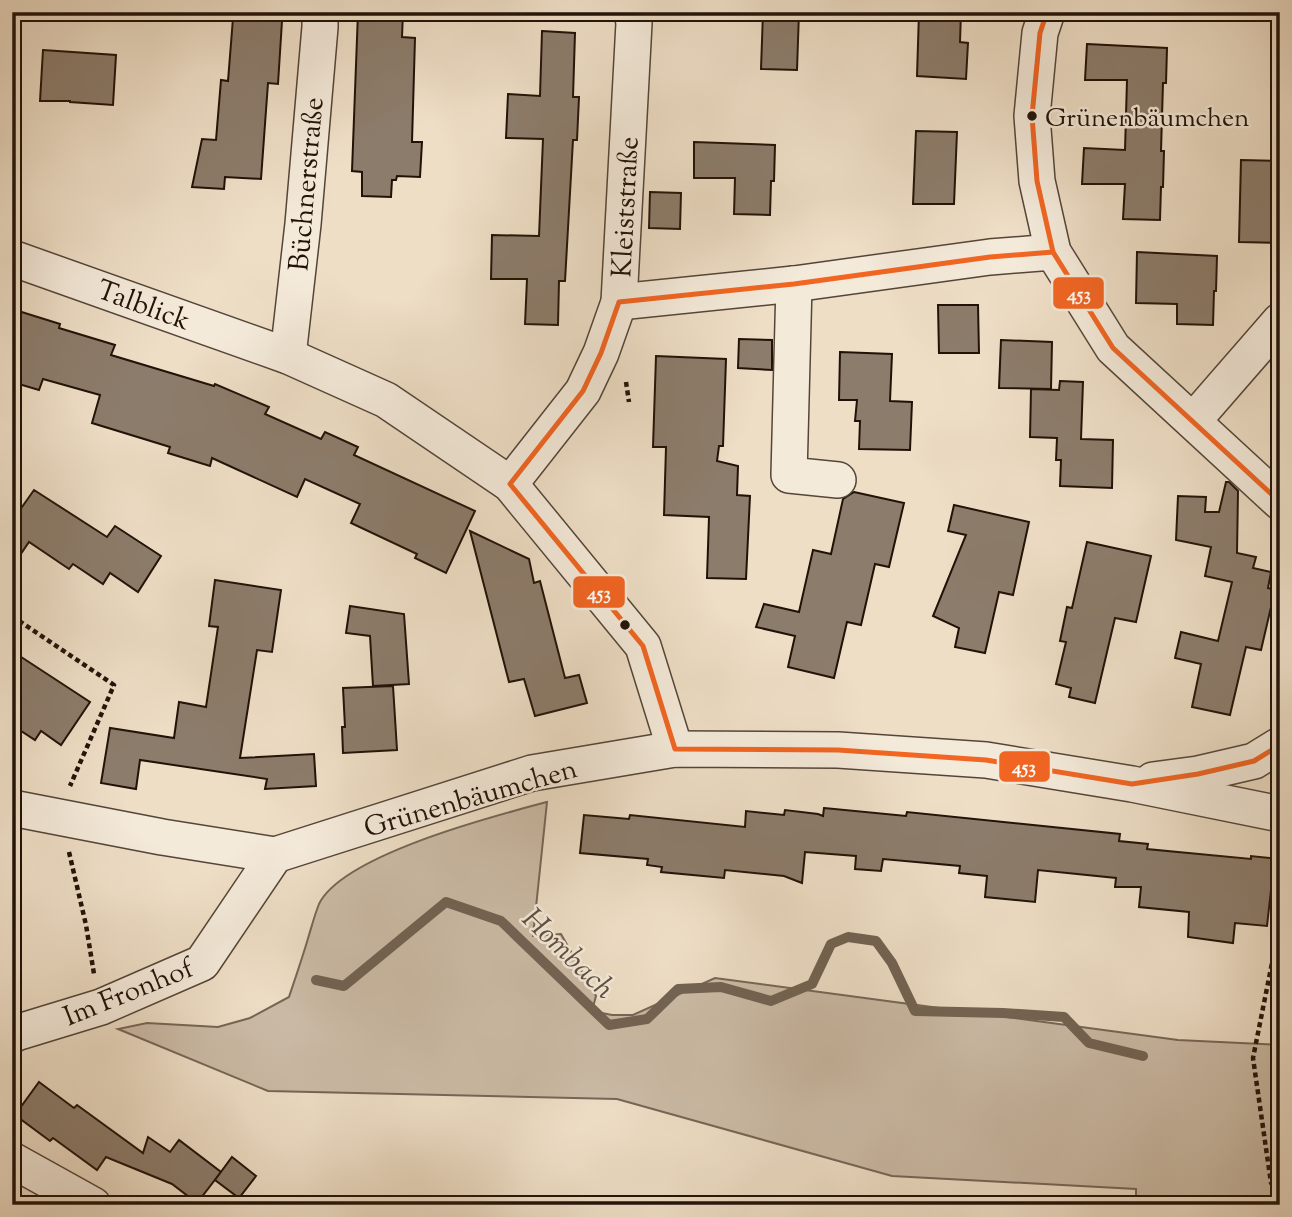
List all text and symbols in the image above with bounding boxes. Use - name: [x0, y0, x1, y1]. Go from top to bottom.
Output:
- street label: Büchnerstraße: [280, 96, 336, 273]
- place label: Grünenbäumchen: [1045, 101, 1250, 138]
- marker: Grünenbäumchen: [1025, 109, 1039, 123]
- street label: Kleiststraße: [603, 136, 651, 279]
- street label: Talblick: [91, 271, 195, 342]
- line badge: 453: [1052, 276, 1105, 310]
- text: 453: [1066, 282, 1091, 309]
- line badge: 453: [572, 575, 626, 609]
- text: 453: [586, 581, 611, 608]
- unlabelled marker: [618, 618, 632, 632]
- street label: Grünenbäumchen: [359, 750, 582, 849]
- line badge: 453: [998, 750, 1051, 783]
- text: 453: [1011, 755, 1036, 782]
- water label: Hombach: [511, 899, 624, 1010]
- street label: Im Fronhof: [58, 949, 201, 1038]

